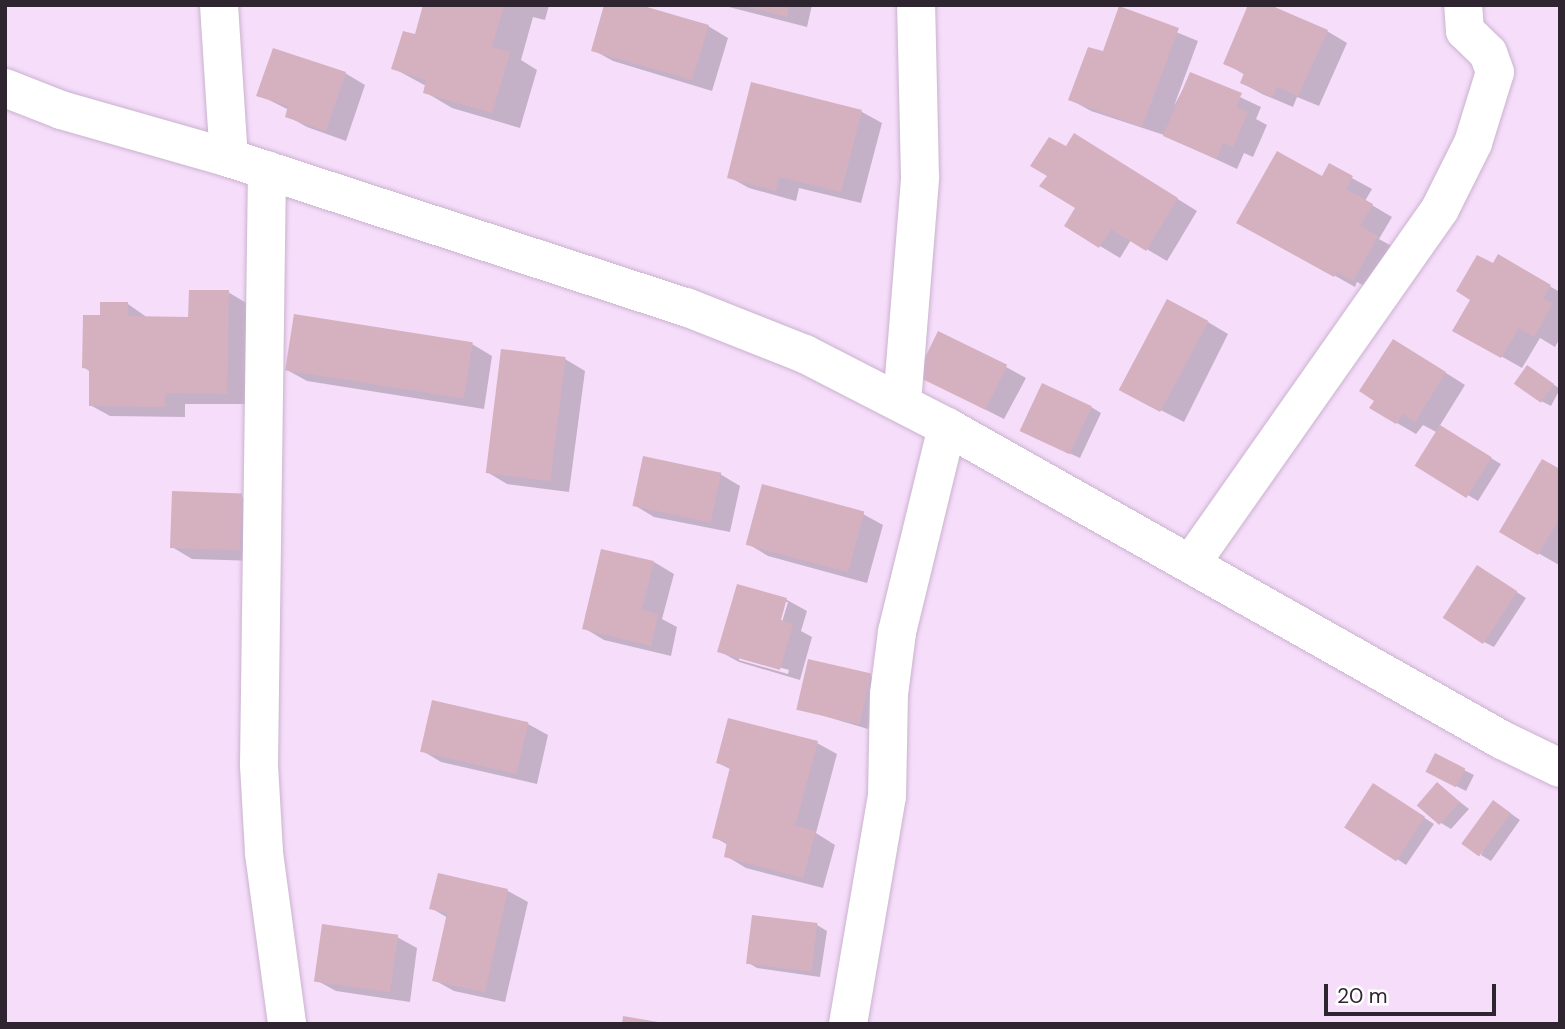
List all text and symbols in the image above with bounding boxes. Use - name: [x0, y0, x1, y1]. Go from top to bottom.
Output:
- scale bar: [1327, 970, 1498, 1014]
- text: 20 m: [1337, 982, 1388, 1010]

